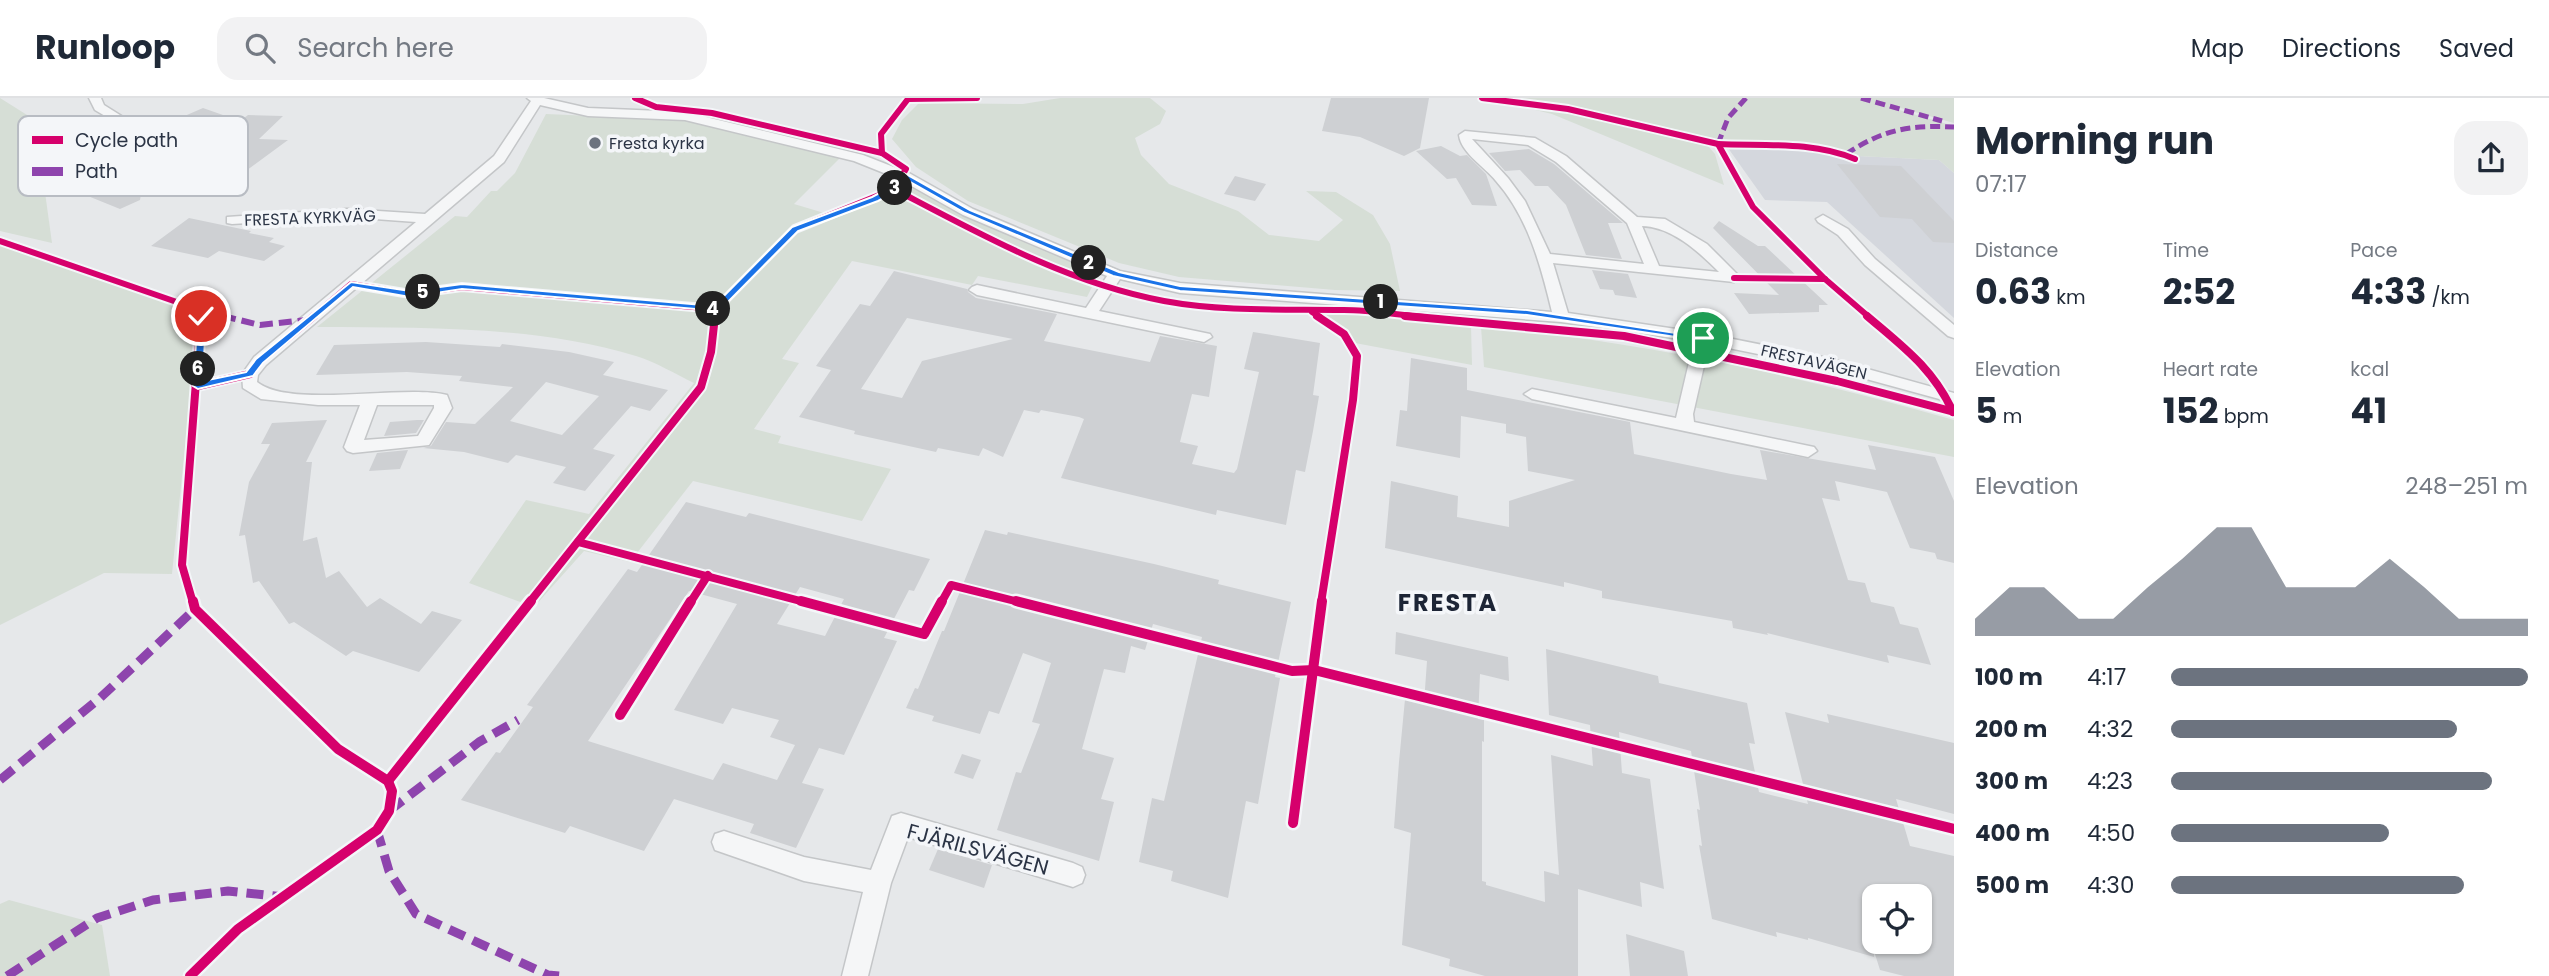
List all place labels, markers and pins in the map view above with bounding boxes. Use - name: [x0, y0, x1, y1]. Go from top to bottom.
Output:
- place label: Fresta kyrka: [609, 132, 705, 155]
- marker: Fresta kyrka: [587, 135, 603, 151]
- pin: 3: [878, 170, 912, 206]
- pin: 2: [1072, 246, 1106, 280]
- pin: 5: [406, 274, 440, 310]
- pin: 1: [1364, 284, 1398, 320]
- pin: [171, 286, 231, 346]
- pin: 4: [696, 292, 730, 326]
- pin: [1673, 308, 1733, 368]
- pin: 6: [180, 352, 216, 386]

